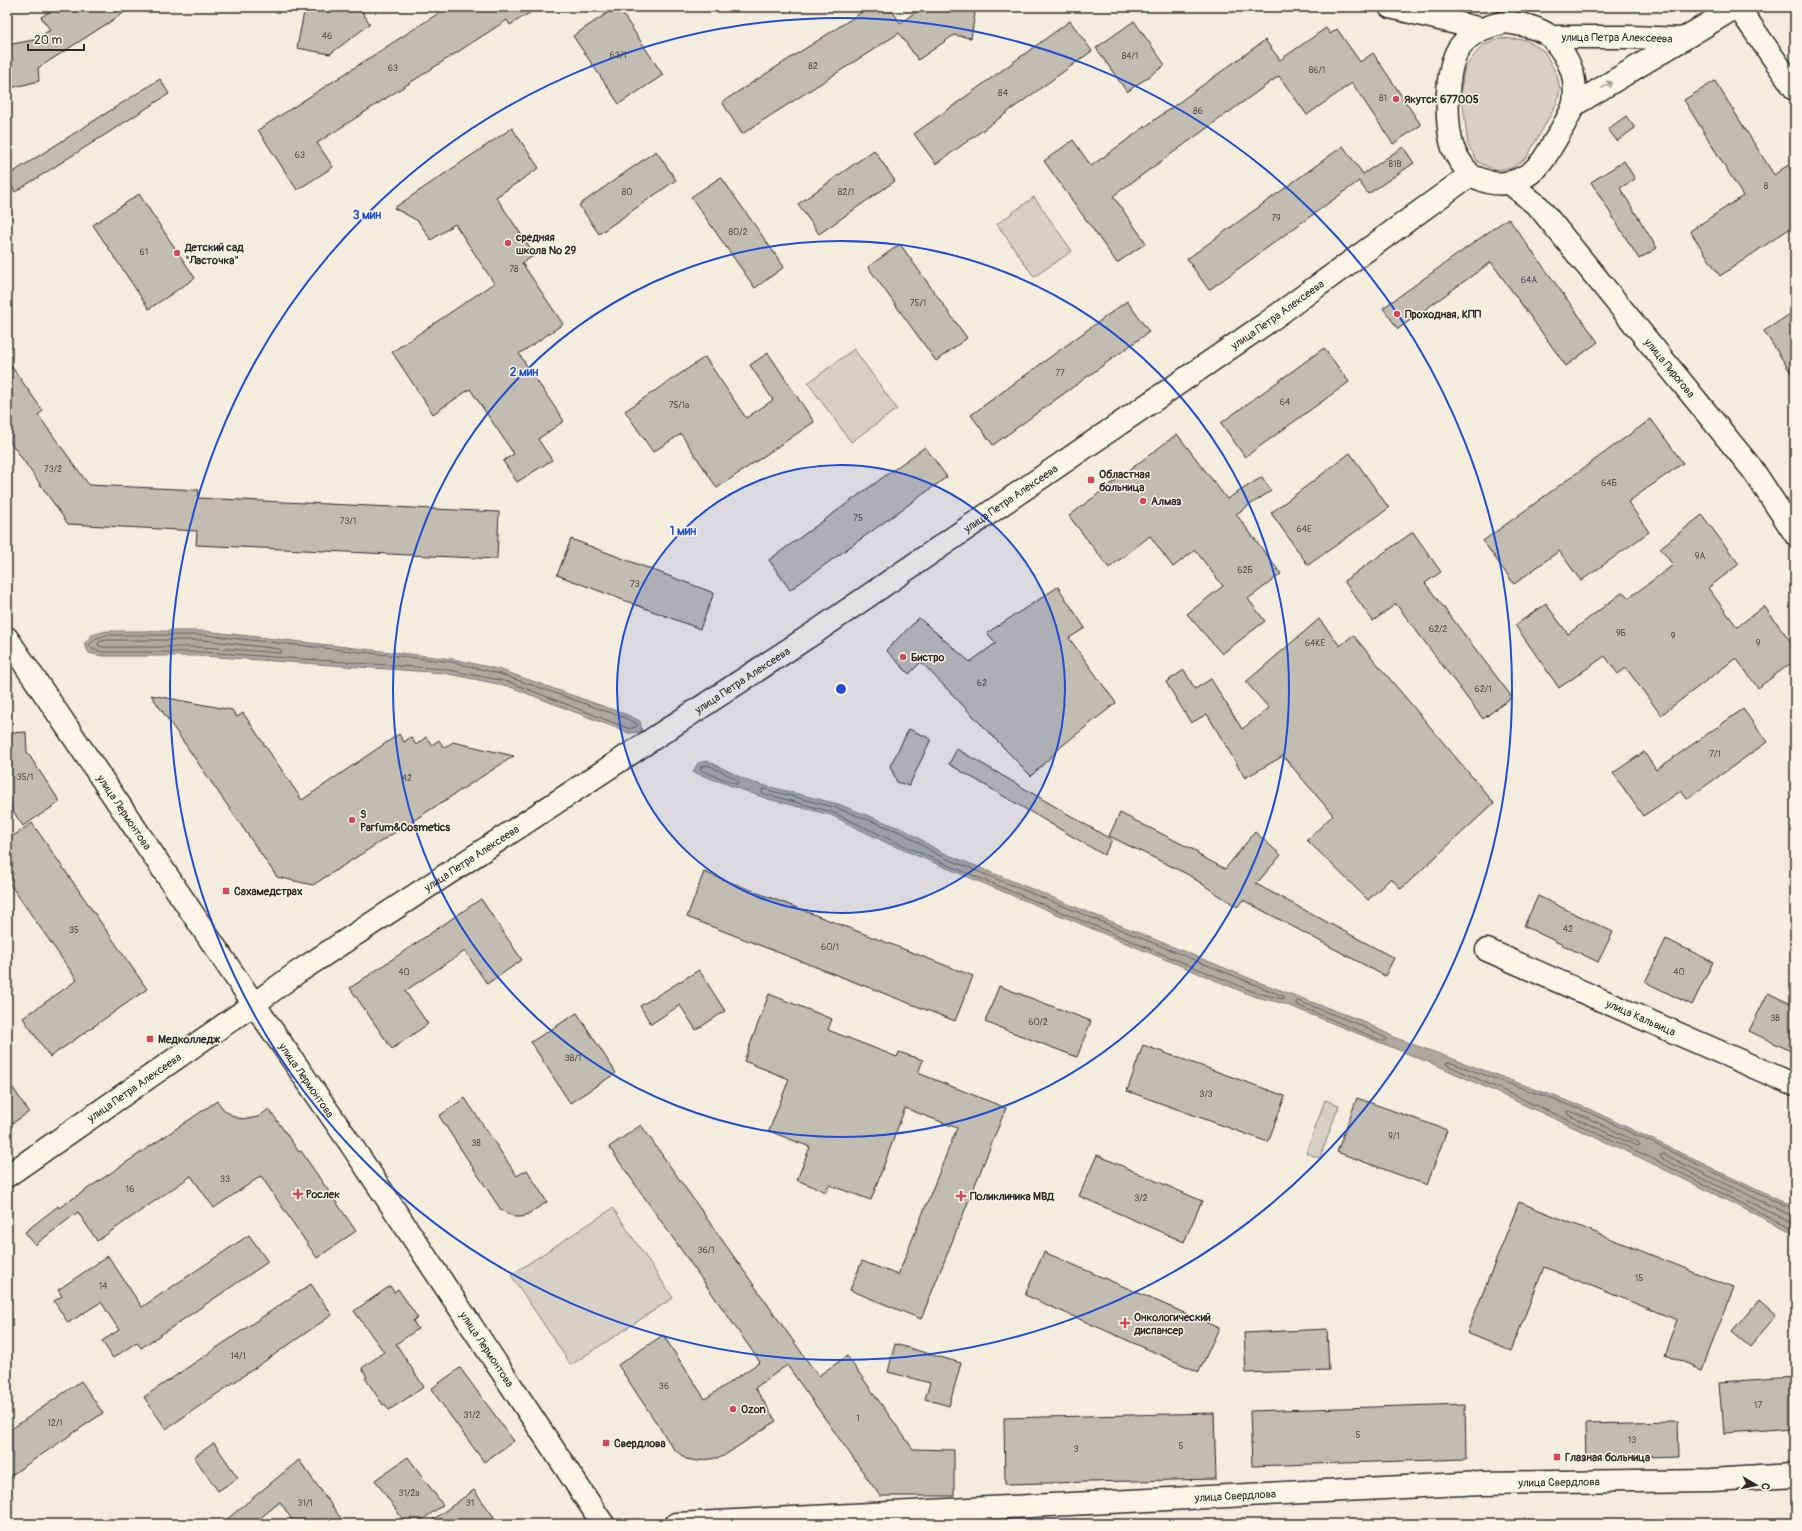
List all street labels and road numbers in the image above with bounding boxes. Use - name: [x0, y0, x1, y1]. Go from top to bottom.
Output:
- street label: улица Петра Алексеева: [1560, 31, 1673, 46]
- street label: улица Петра Алексеева: [1228, 277, 1327, 353]
- street label: улица Пирогова: [1641, 335, 1697, 400]
- street label: улица Петра Алексеева: [960, 462, 1060, 536]
- street label: улица Петра Алексеева: [692, 645, 793, 717]
- street label: улица Лермонтова: [93, 772, 154, 852]
- street label: улица Петра Алексеева: [421, 822, 522, 895]
- street label: улица Кальвица: [1603, 997, 1677, 1039]
- street label: улица Лермонтова: [275, 1040, 336, 1120]
- street label: улица Петра Алексеева: [84, 1051, 184, 1126]
- street label: улица Лермонтова: [456, 1309, 516, 1390]
- street label: улица Свердлова: [1517, 1475, 1600, 1490]
- street label: улица Свердлова: [1193, 1487, 1276, 1505]

